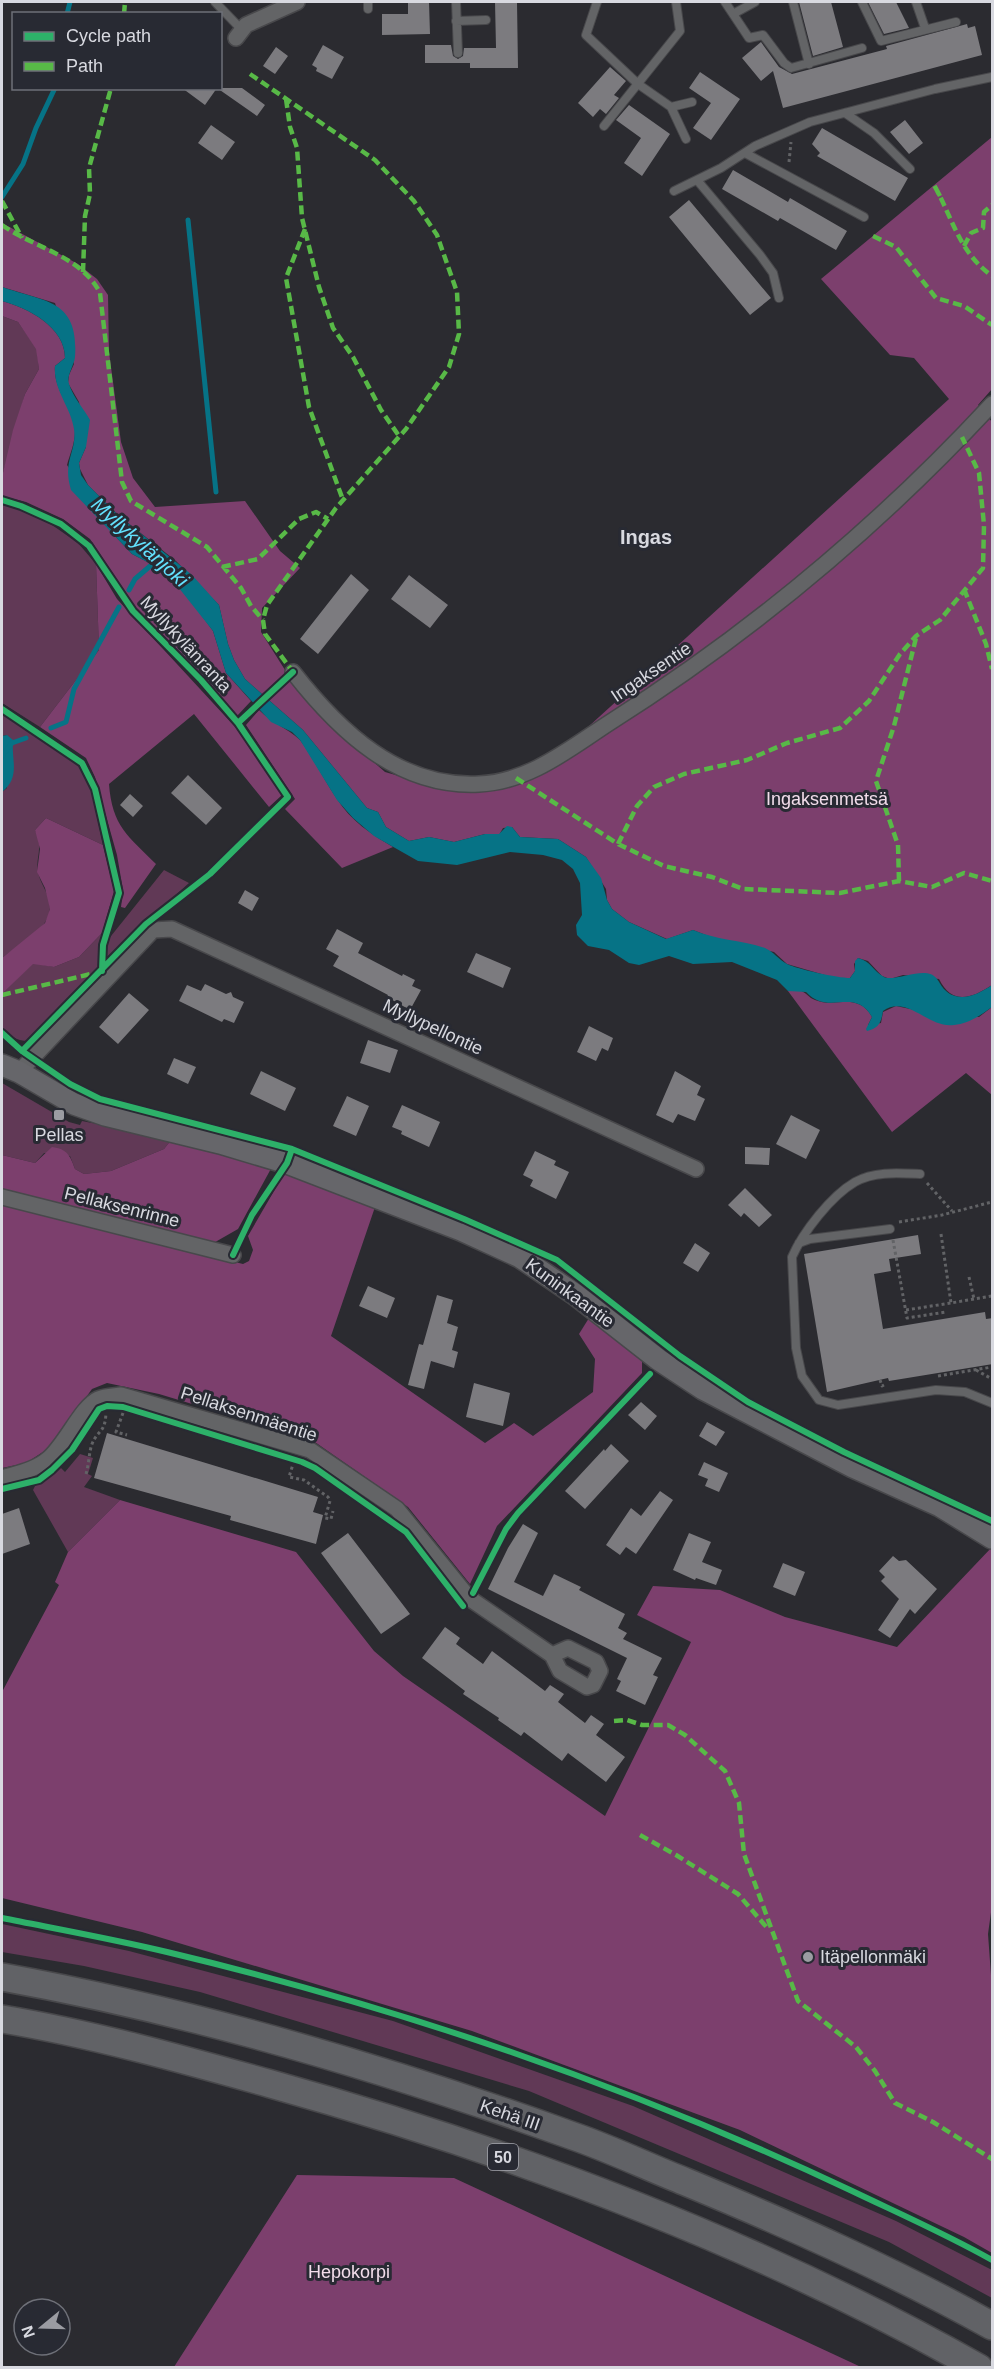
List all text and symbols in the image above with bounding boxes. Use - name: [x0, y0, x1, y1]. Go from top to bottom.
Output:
- legend: [12, 12, 222, 90]
- text: Cycle path: [66, 26, 151, 46]
- text: Path: [66, 56, 103, 76]
- water label: Myllykylänjoki: [87, 493, 193, 591]
- district label: Ingas: [620, 526, 672, 548]
- street label: Myllykylänranta: [136, 592, 236, 697]
- street label: Ingaksentie: [607, 638, 695, 706]
- park label: Ingaksenmetsä: [766, 789, 889, 809]
- street label: Myllypellontie: [380, 995, 486, 1059]
- marker: Pellas: [52, 1108, 66, 1122]
- place label: Pellas: [34, 1125, 84, 1145]
- street label: Pellaksenrinne: [62, 1183, 182, 1231]
- street label: Kuninkaantie: [522, 1254, 618, 1332]
- street label: Pellaksenmäentie: [178, 1383, 320, 1445]
- place label: Itäpellonmäki: [820, 1947, 926, 1967]
- marker: Itäpellonmäki: [801, 1950, 815, 1964]
- street label: Kehä III: [477, 2095, 543, 2135]
- road number: 50: [488, 2144, 518, 2170]
- park label: Hepokorpi: [308, 2262, 390, 2282]
- north arrow: [12, 2297, 72, 2357]
- text: N: [18, 2323, 38, 2340]

